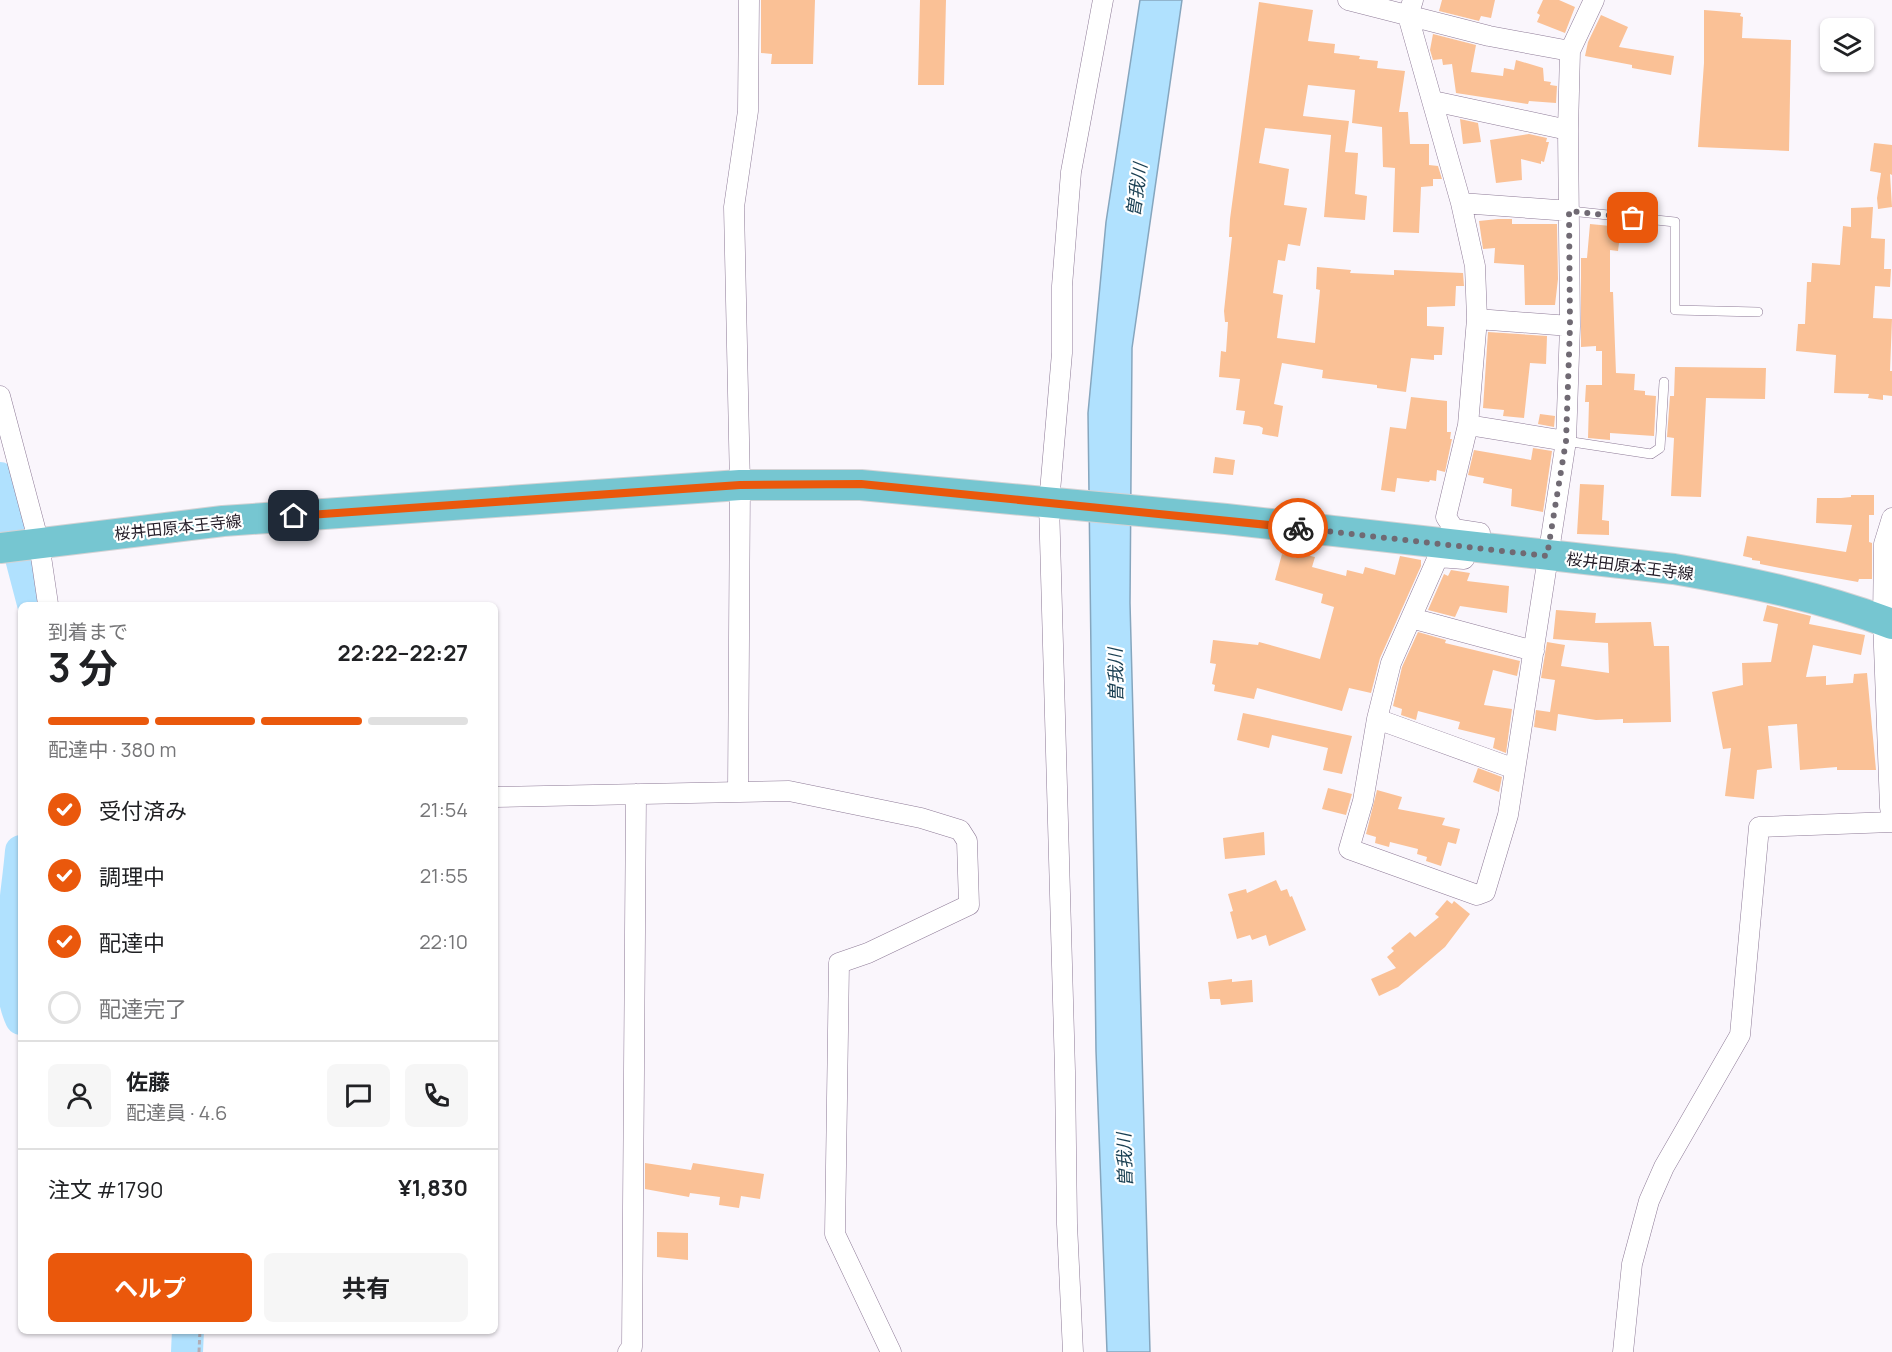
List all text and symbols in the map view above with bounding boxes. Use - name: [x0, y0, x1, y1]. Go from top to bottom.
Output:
- map controls: [1820, 18, 1874, 72]
- button: layers: [1820, 18, 1874, 72]
- water label: 曽我川: [1120, 159, 1152, 218]
- pin: [1607, 192, 1658, 243]
- icon: bag: [1616, 201, 1649, 234]
- pin: [268, 490, 319, 541]
- courier: [1268, 498, 1328, 558]
- icon: home: [277, 499, 310, 532]
- street label: 桜井田原本王寺線: [113, 509, 243, 545]
- icon: bike: [1282, 512, 1315, 545]
- street label: 桜井田原本王寺線: [1565, 547, 1695, 585]
- text: 到着まで: [48, 618, 128, 645]
- text: 22:22–22:27: [338, 638, 468, 668]
- text: 3 分: [48, 640, 117, 694]
- water label: 曽我川: [1102, 646, 1127, 702]
- text: 配達中 · 380 m: [48, 736, 176, 763]
- icon: check: [48, 793, 81, 826]
- text: 受付済み: [99, 796, 187, 826]
- text: 21:54: [419, 796, 468, 823]
- icon: check: [48, 859, 81, 892]
- text: 調理中: [99, 862, 165, 892]
- text: 21:55: [420, 862, 468, 889]
- icon: check: [48, 925, 81, 958]
- text: 配達中: [99, 928, 165, 958]
- text: 22:10: [419, 928, 468, 955]
- text: 配達完了: [99, 994, 187, 1024]
- button: person: [48, 1064, 111, 1127]
- button: chat: [327, 1064, 390, 1127]
- button: phone: [405, 1064, 468, 1127]
- text: 佐藤: [126, 1067, 170, 1097]
- text: 配達員 · 4.6: [126, 1099, 227, 1126]
- water label: 曽我川: [1111, 1131, 1137, 1187]
- text: ¥1,830: [398, 1173, 468, 1203]
- text: 注文 #1790: [48, 1175, 163, 1205]
- button: ヘルプ: [48, 1253, 252, 1322]
- button: 共有: [264, 1253, 468, 1322]

